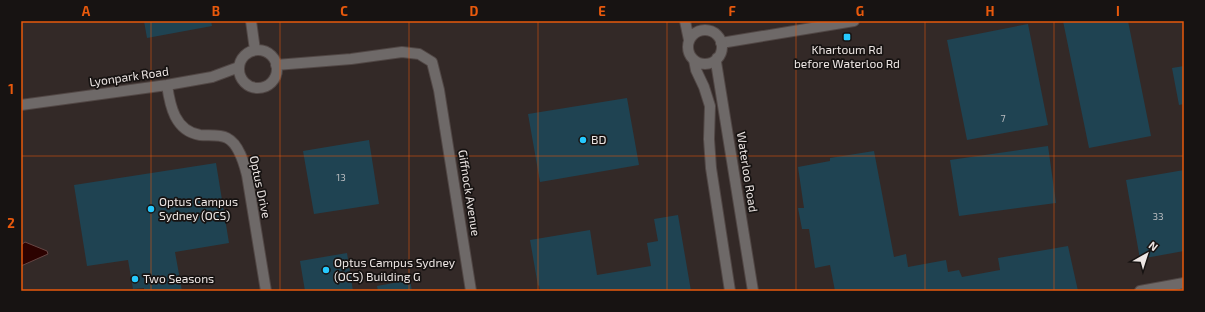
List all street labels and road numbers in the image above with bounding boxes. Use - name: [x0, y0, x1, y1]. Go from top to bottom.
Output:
- street label: Lyonpark Road: [88, 64, 169, 89]
- street label: Waterloo Road: [735, 131, 761, 213]
- street label: Giffnock Avenue: [456, 149, 484, 237]
- street label: Optus Drive: [248, 154, 274, 219]

